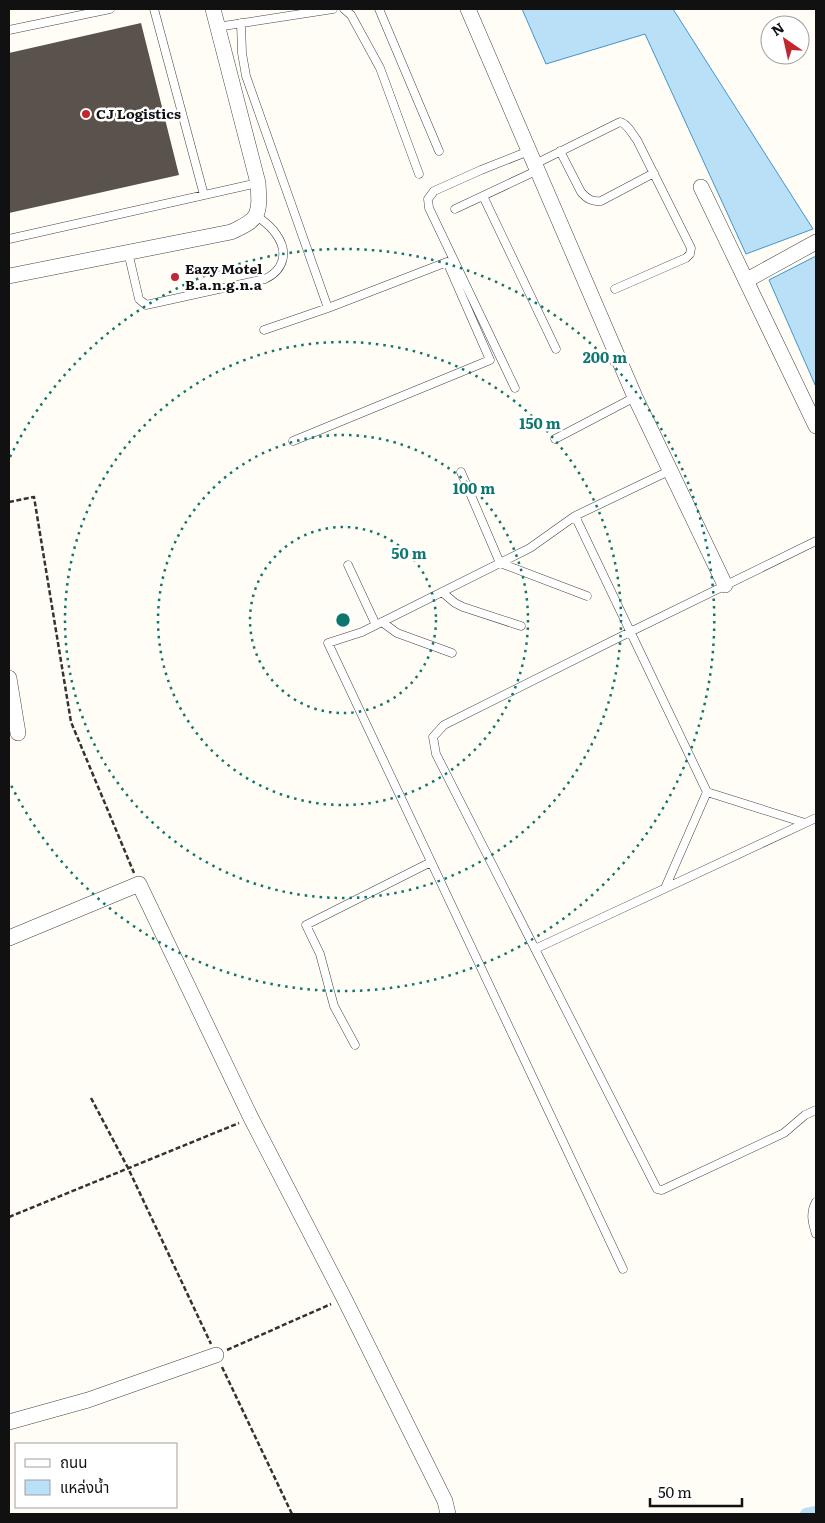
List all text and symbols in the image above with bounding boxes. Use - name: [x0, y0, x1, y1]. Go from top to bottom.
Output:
- north arrow: [760, 15, 810, 65]
- text: N: [767, 17, 788, 40]
- place label: CJ Logistics: [96, 103, 181, 123]
- marker: CJ Logistics: [80, 108, 92, 120]
- place label: Eazy Motel B.a.n.g.n.a: [185, 258, 263, 294]
- marker: Eazy Motel B.a.n.g.n.a: [169, 271, 181, 283]
- text: 200 m: [583, 345, 627, 368]
- text: 150 m: [519, 411, 561, 434]
- text: 100 m: [453, 476, 495, 499]
- text: 50 m: [391, 541, 427, 564]
- centre of rings: [334, 611, 352, 629]
- legend: [15, 1443, 178, 1508]
- text: ถนน: [60, 1450, 87, 1473]
- text: แหล่งน้ำ: [60, 1475, 109, 1498]
- scale bar: [650, 1476, 742, 1508]
- text: 50 m: [658, 1480, 692, 1503]

